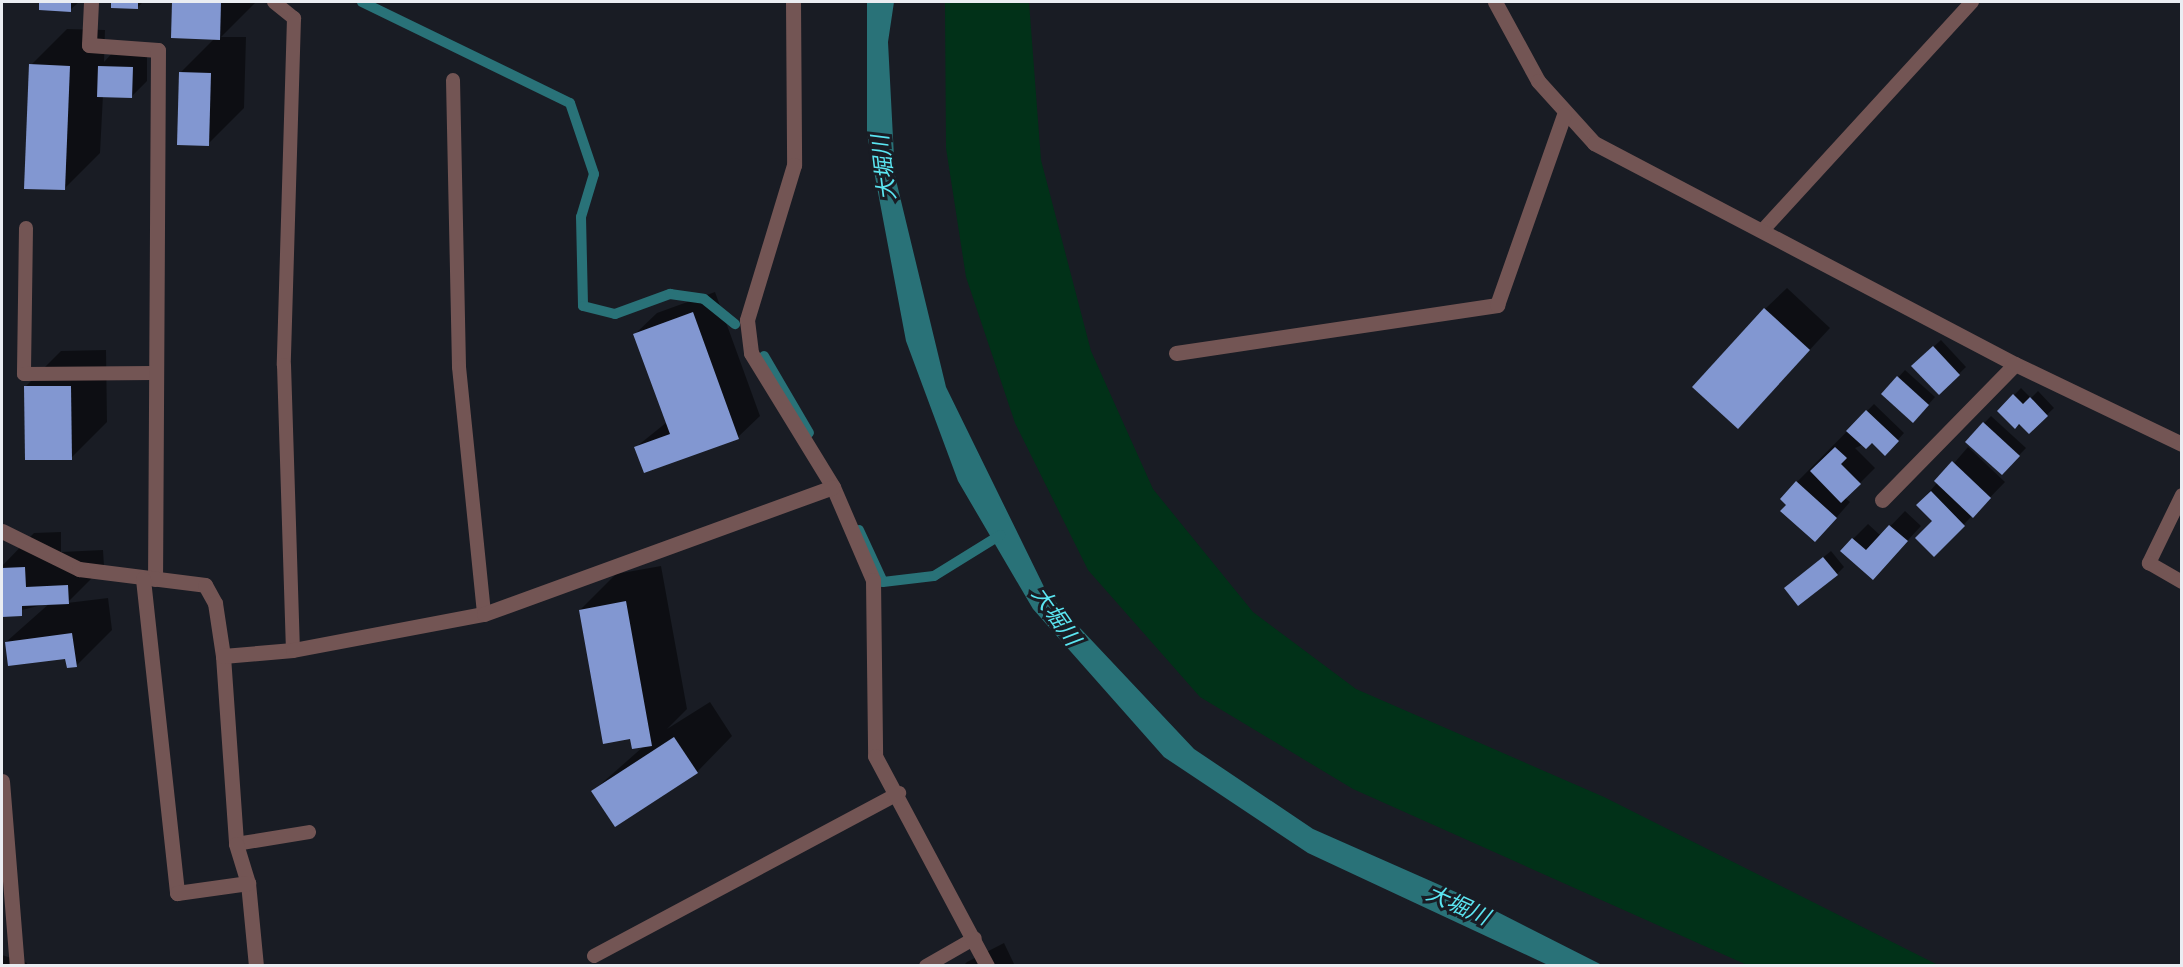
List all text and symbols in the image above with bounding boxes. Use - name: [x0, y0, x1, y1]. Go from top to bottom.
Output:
- water label: 大堀川: [867, 134, 901, 202]
- water label: 大堀川: [1026, 581, 1086, 651]
- water label: 大堀川: [1422, 880, 1494, 930]

